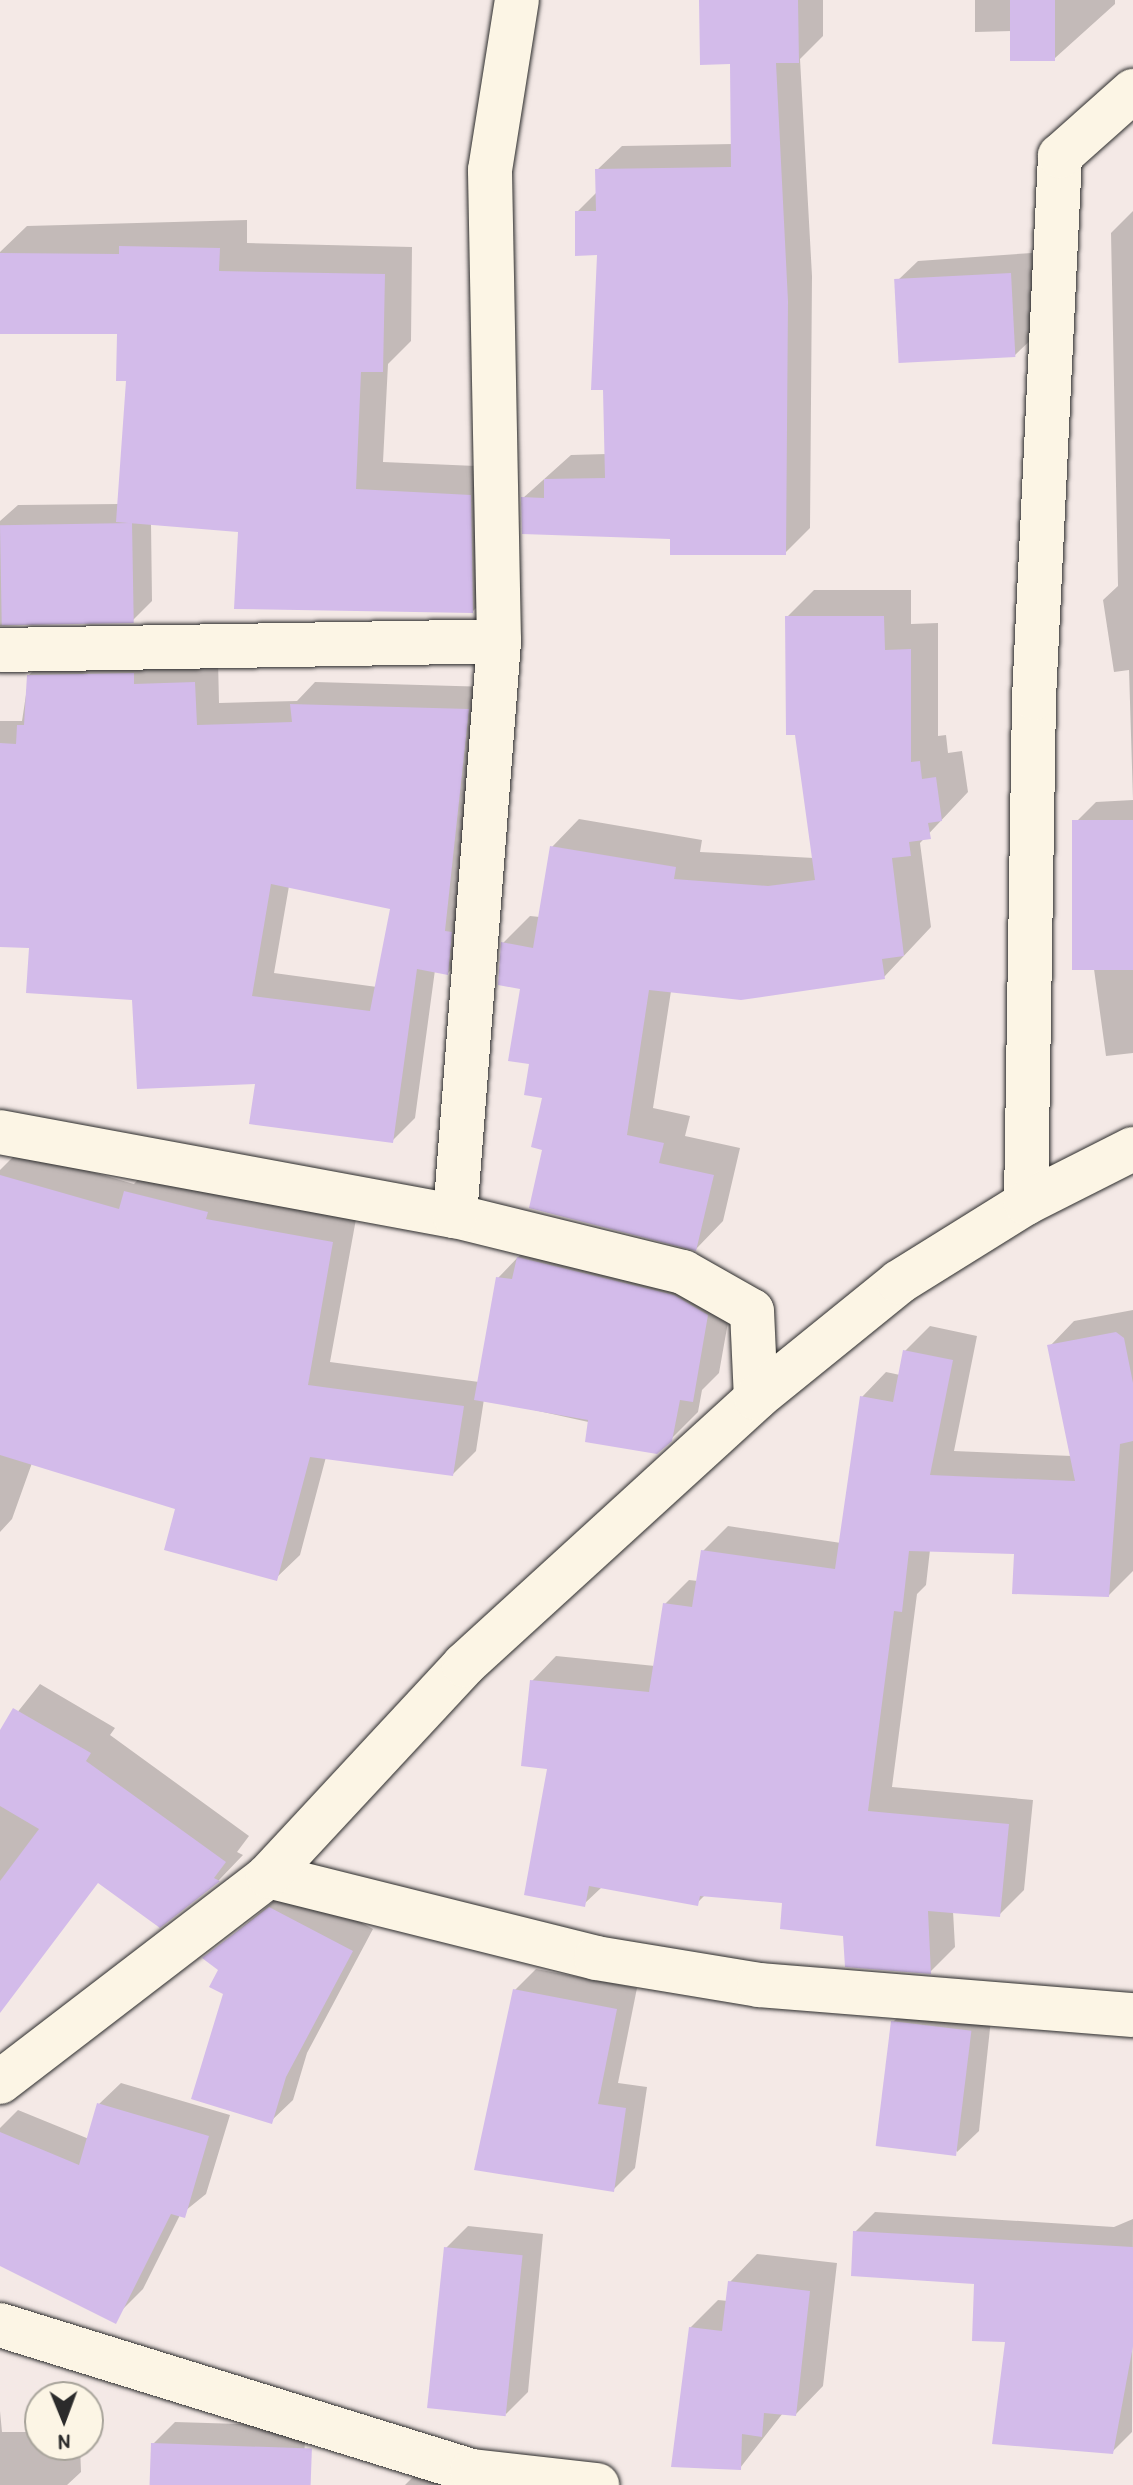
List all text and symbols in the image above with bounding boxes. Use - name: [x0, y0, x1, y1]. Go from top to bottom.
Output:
- north arrow: [24, 2381, 104, 2461]
- text: N: [58, 2428, 71, 2458]

